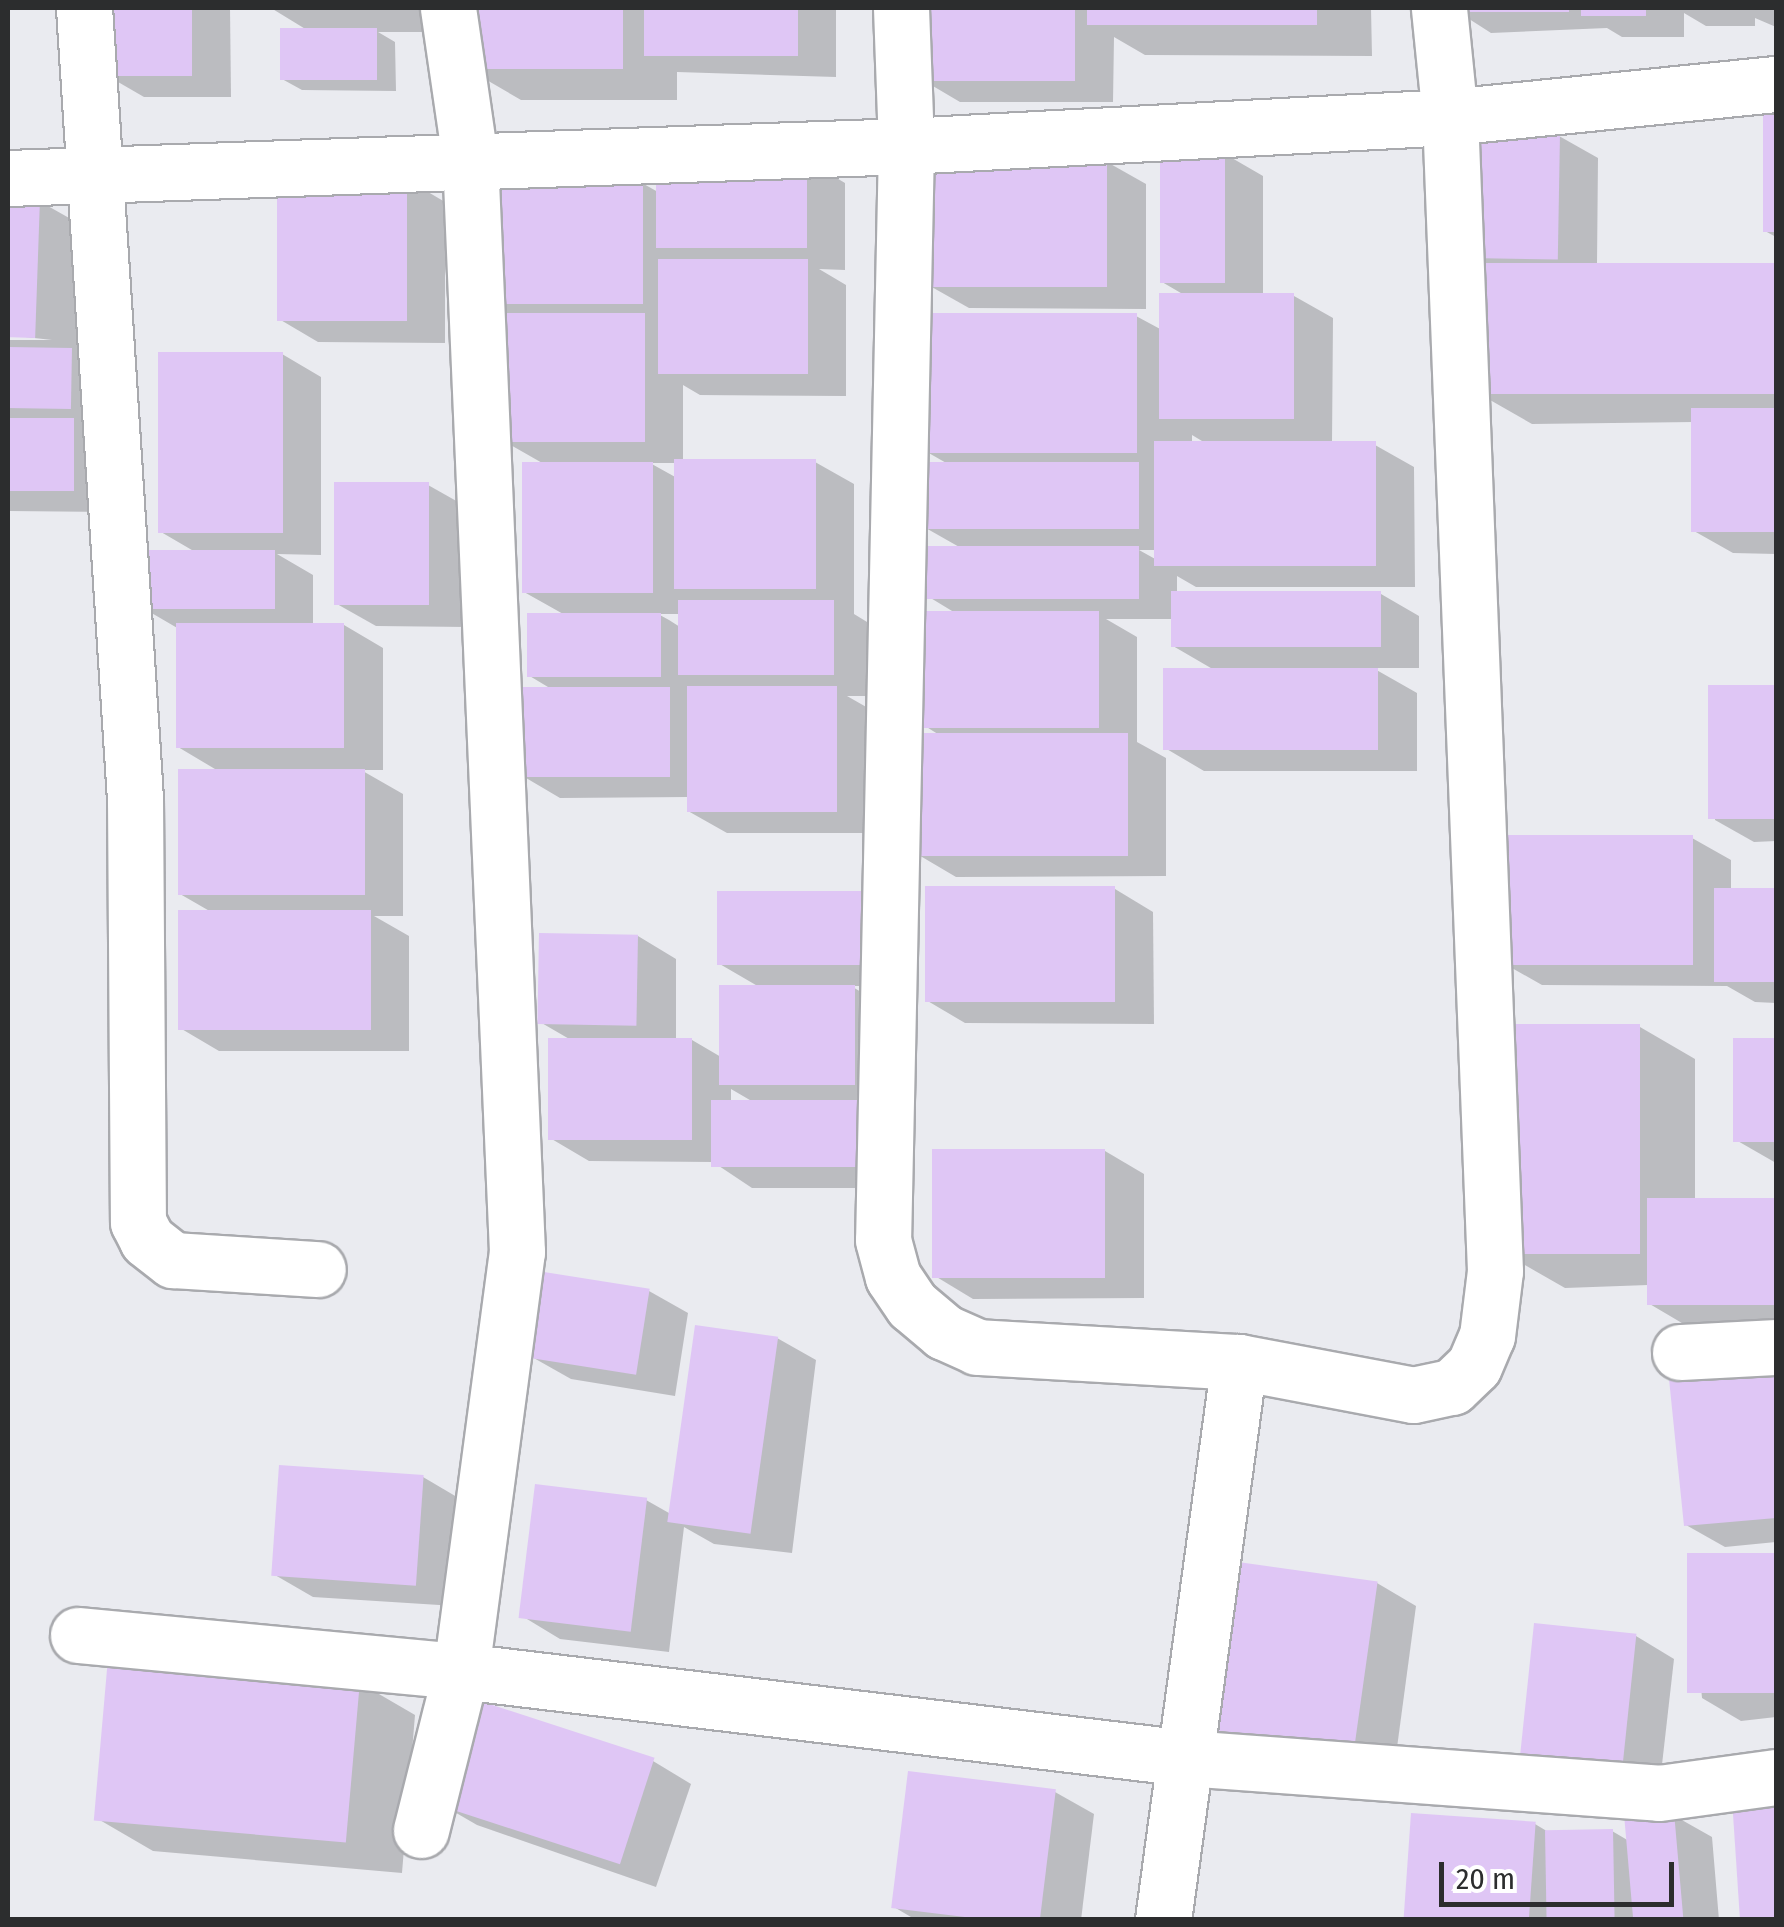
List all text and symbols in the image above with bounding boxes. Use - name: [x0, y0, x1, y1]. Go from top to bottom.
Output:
- scale bar: [1444, 1842, 1679, 1904]
- text: 20 m: [1456, 1861, 1515, 1897]

